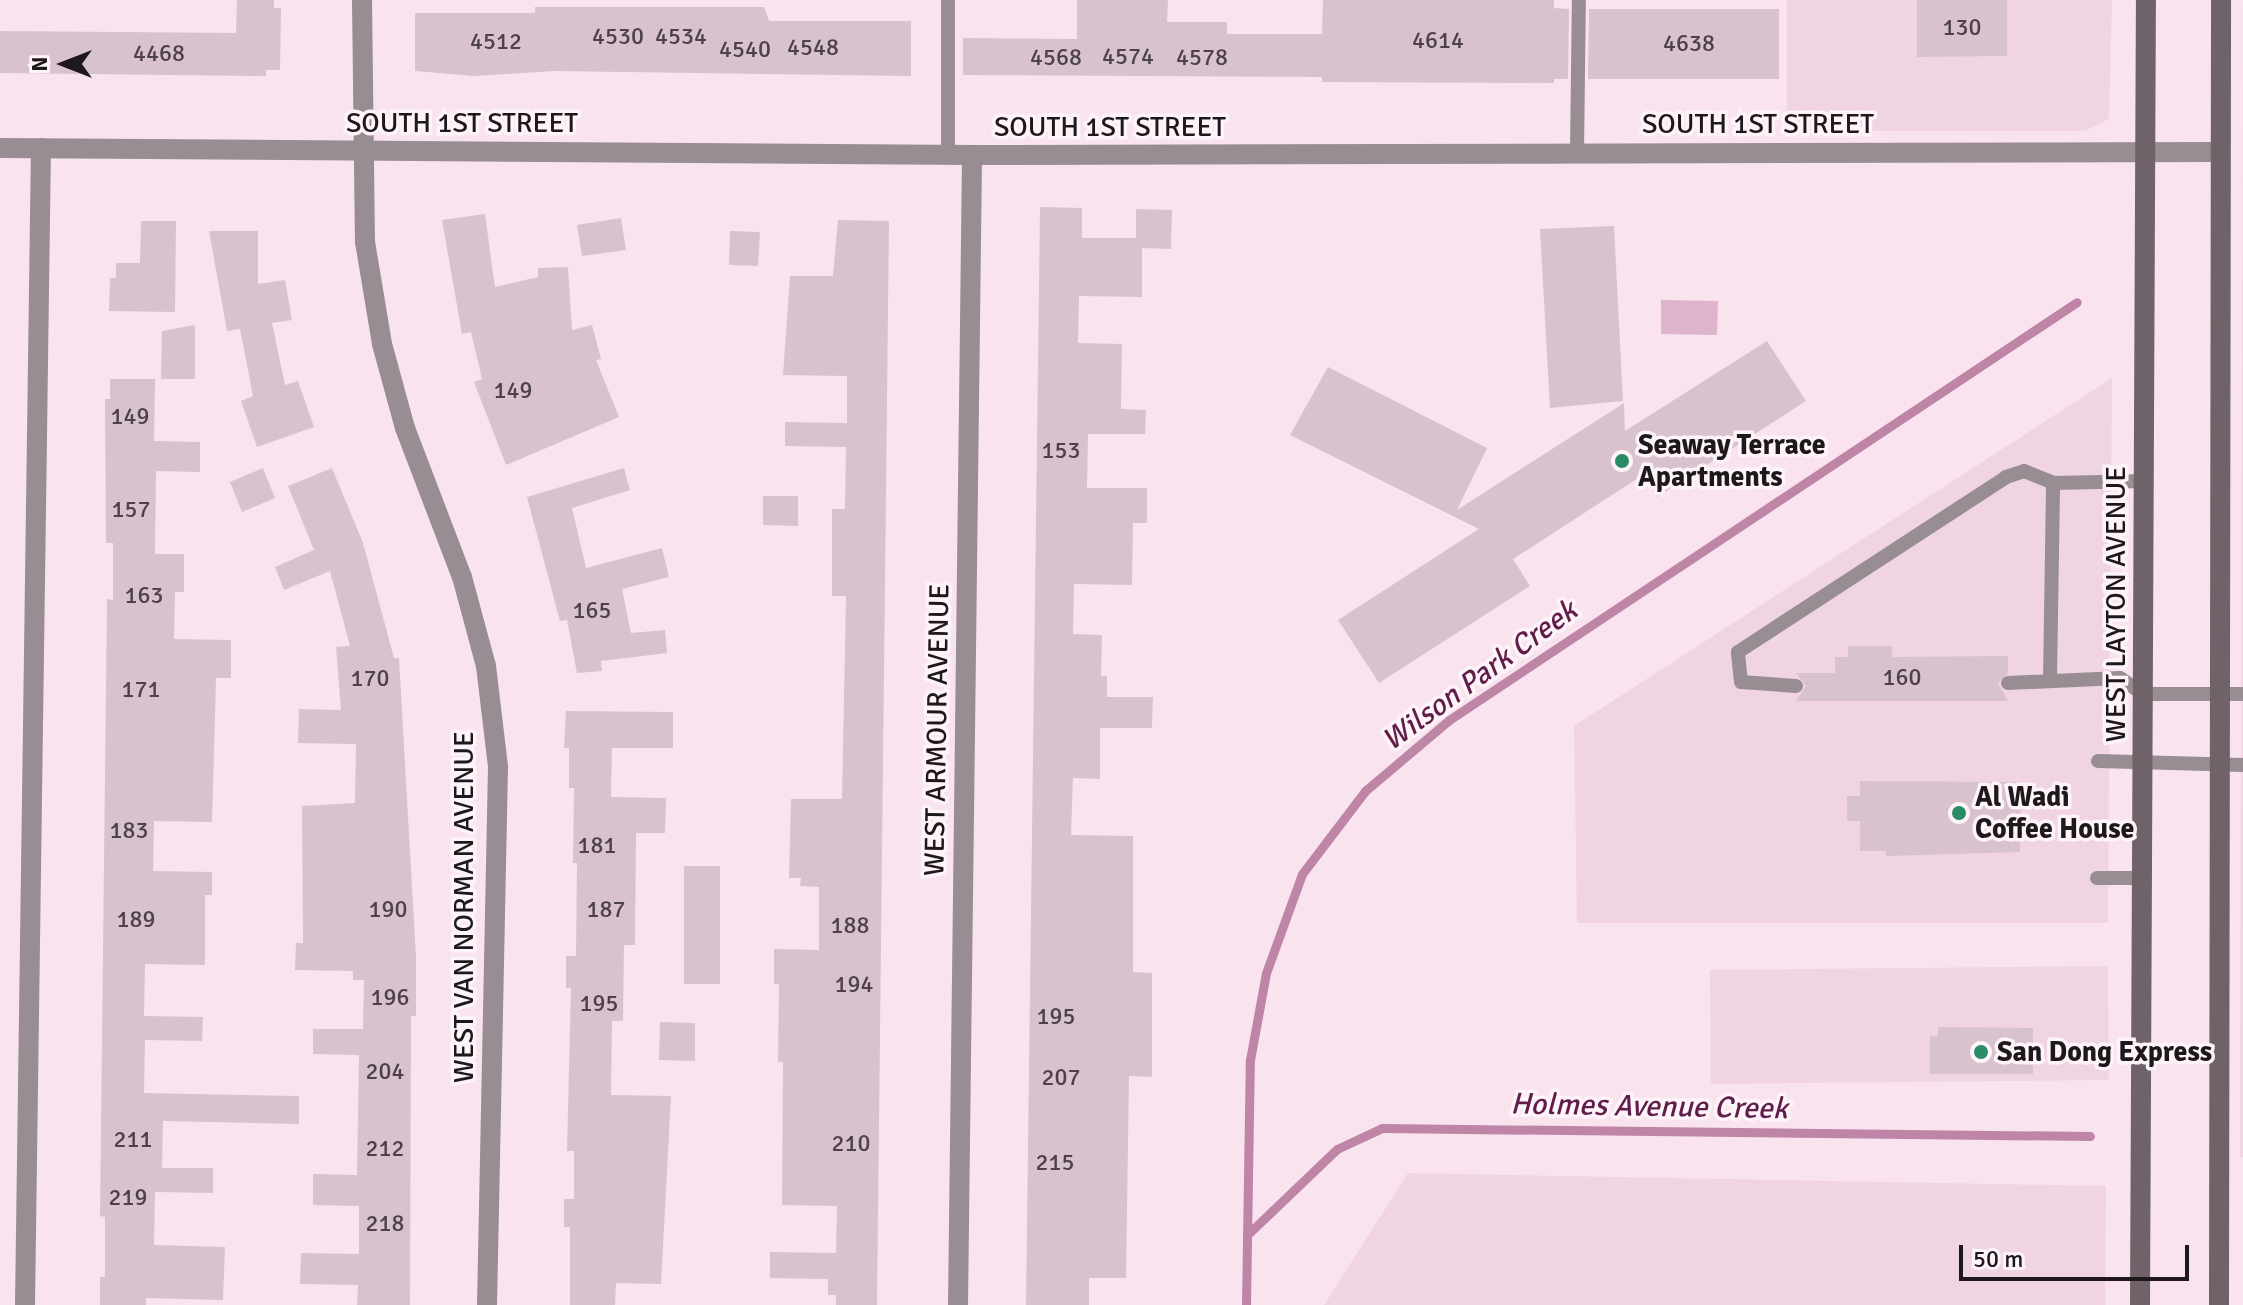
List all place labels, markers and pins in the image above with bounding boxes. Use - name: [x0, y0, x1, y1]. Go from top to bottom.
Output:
- place label: Seaway Terrace Apartments: [1638, 428, 1826, 494]
- marker: Seaway Terrace Apartments: [1613, 452, 1631, 470]
- place label: Al Wadi Coffee House: [1975, 780, 2135, 846]
- marker: Al Wadi Coffee House: [1950, 804, 1968, 822]
- place label: San Dong Express: [1997, 1035, 2212, 1069]
- marker: San Dong Express: [1972, 1043, 1990, 1061]

